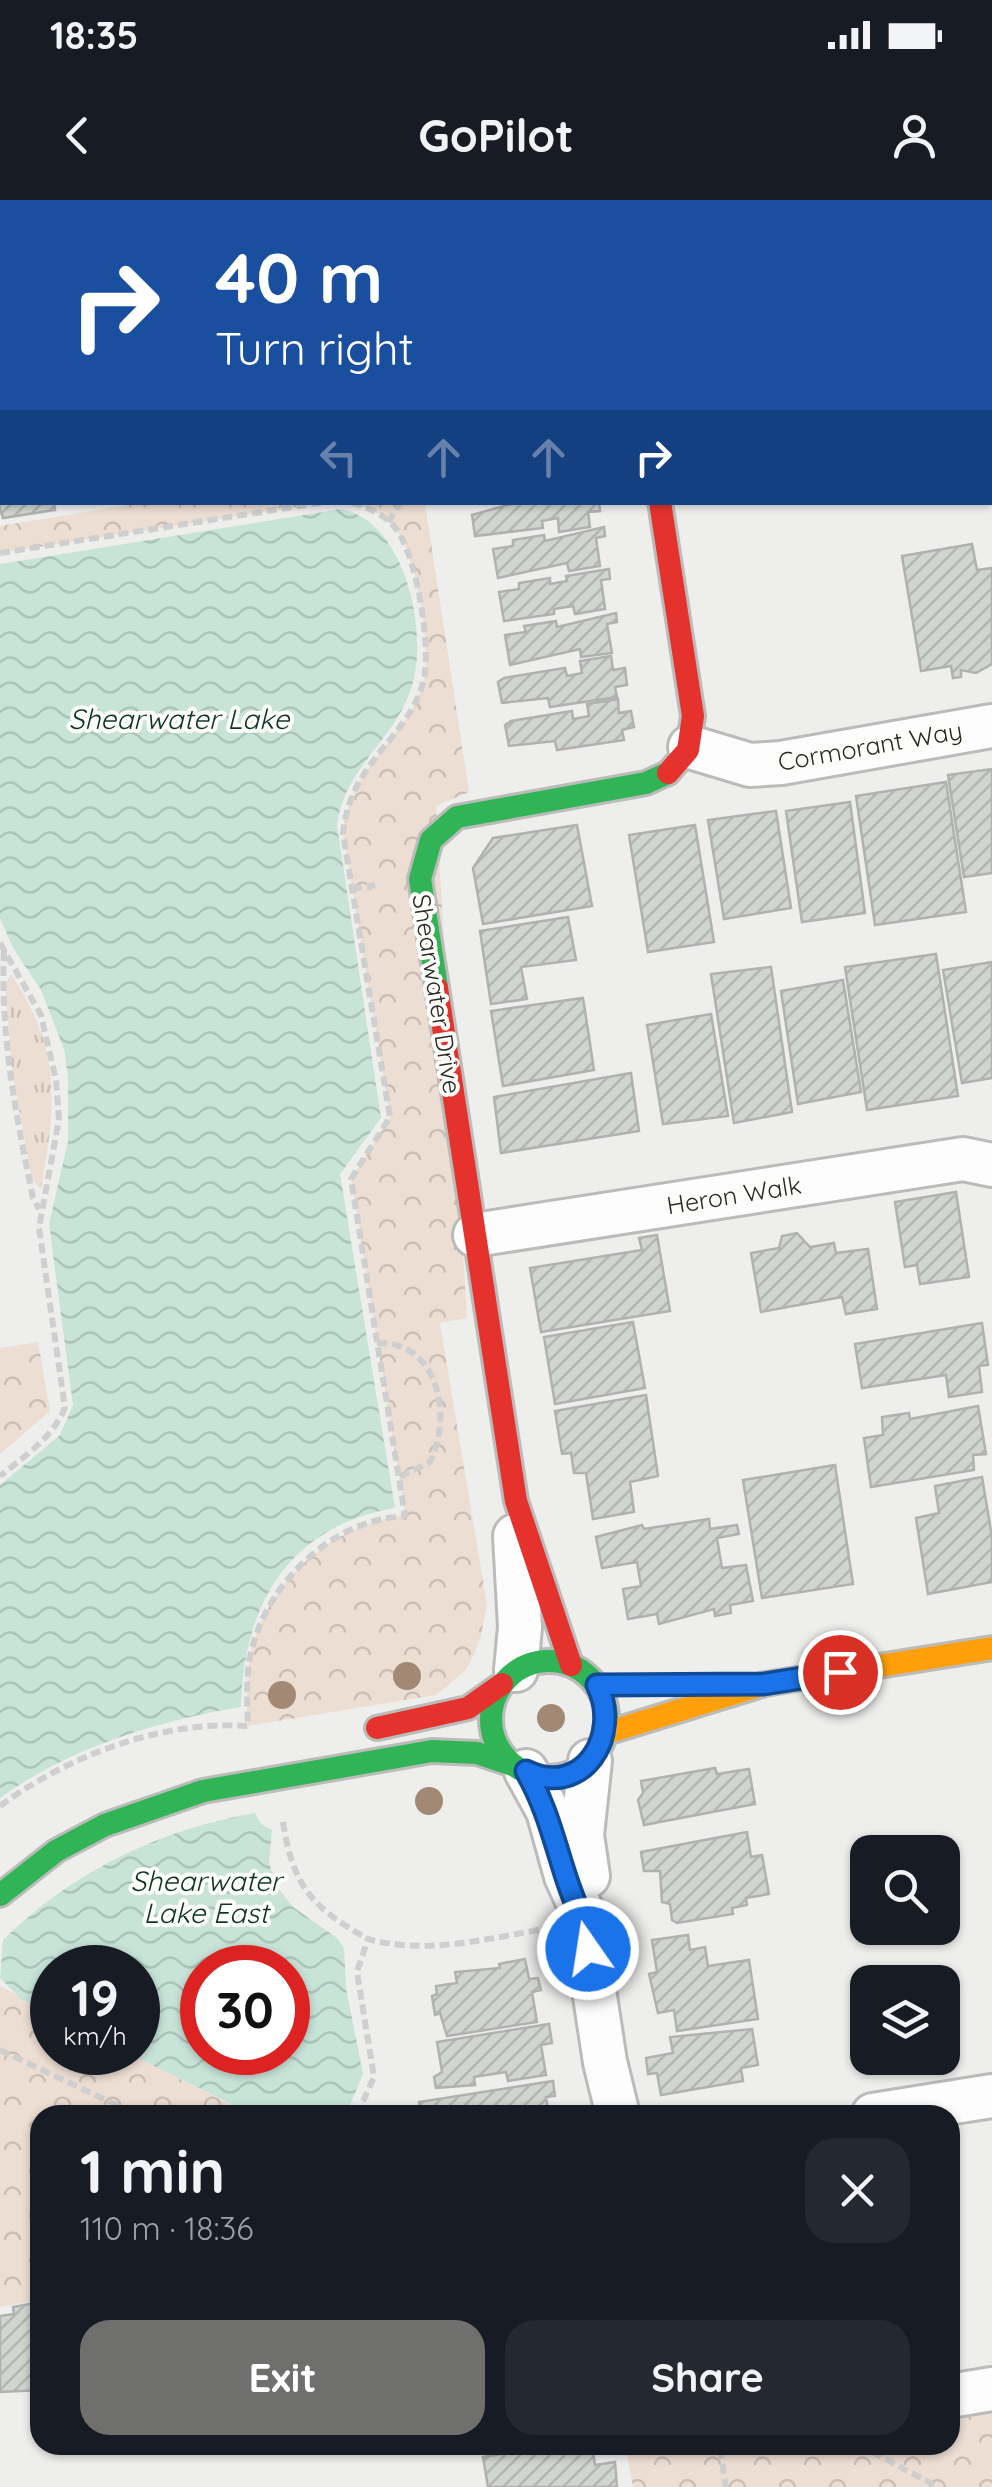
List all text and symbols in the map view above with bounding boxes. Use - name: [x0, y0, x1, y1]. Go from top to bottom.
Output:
- text: 18:35: [50, 11, 138, 59]
- text: GoPilot: [418, 107, 574, 163]
- icon: back: [50, 108, 105, 163]
- icon: person: [887, 108, 942, 163]
- text: 40 m: [215, 233, 383, 321]
- icon: right: [50, 240, 180, 370]
- text: Turn right: [215, 320, 414, 376]
- icon: left: [311, 430, 366, 485]
- icon: ahead: [416, 430, 471, 485]
- icon: ahead: [521, 430, 576, 485]
- icon: right: [626, 430, 681, 485]
- water label: Shearwater Lake: [69, 701, 290, 736]
- street label: Cormorant Way: [775, 714, 964, 777]
- street label: Shearwater Drive: [406, 892, 469, 1096]
- street label: Heron Walk: [664, 1169, 803, 1220]
- pin: [798, 1630, 883, 1715]
- icon: arrive: [813, 1645, 868, 1700]
- map controls: [850, 1835, 960, 2075]
- button: search: [850, 1835, 960, 1945]
- water label: Shearwater Lake East: [131, 1863, 285, 1930]
- position arrow: [536, 1897, 640, 2001]
- speed limit sign: 30: [180, 1945, 310, 2075]
- button: layers: [850, 1965, 960, 2075]
- text: 19: [71, 1966, 119, 2029]
- text: km/h: [63, 2020, 127, 2051]
- text: 1 min: [80, 2133, 225, 2208]
- button: close: [805, 2138, 910, 2243]
- text: 110 m · 18:36: [80, 2208, 253, 2248]
- button: Exit: [80, 2320, 485, 2435]
- button: Share: [505, 2320, 910, 2435]

